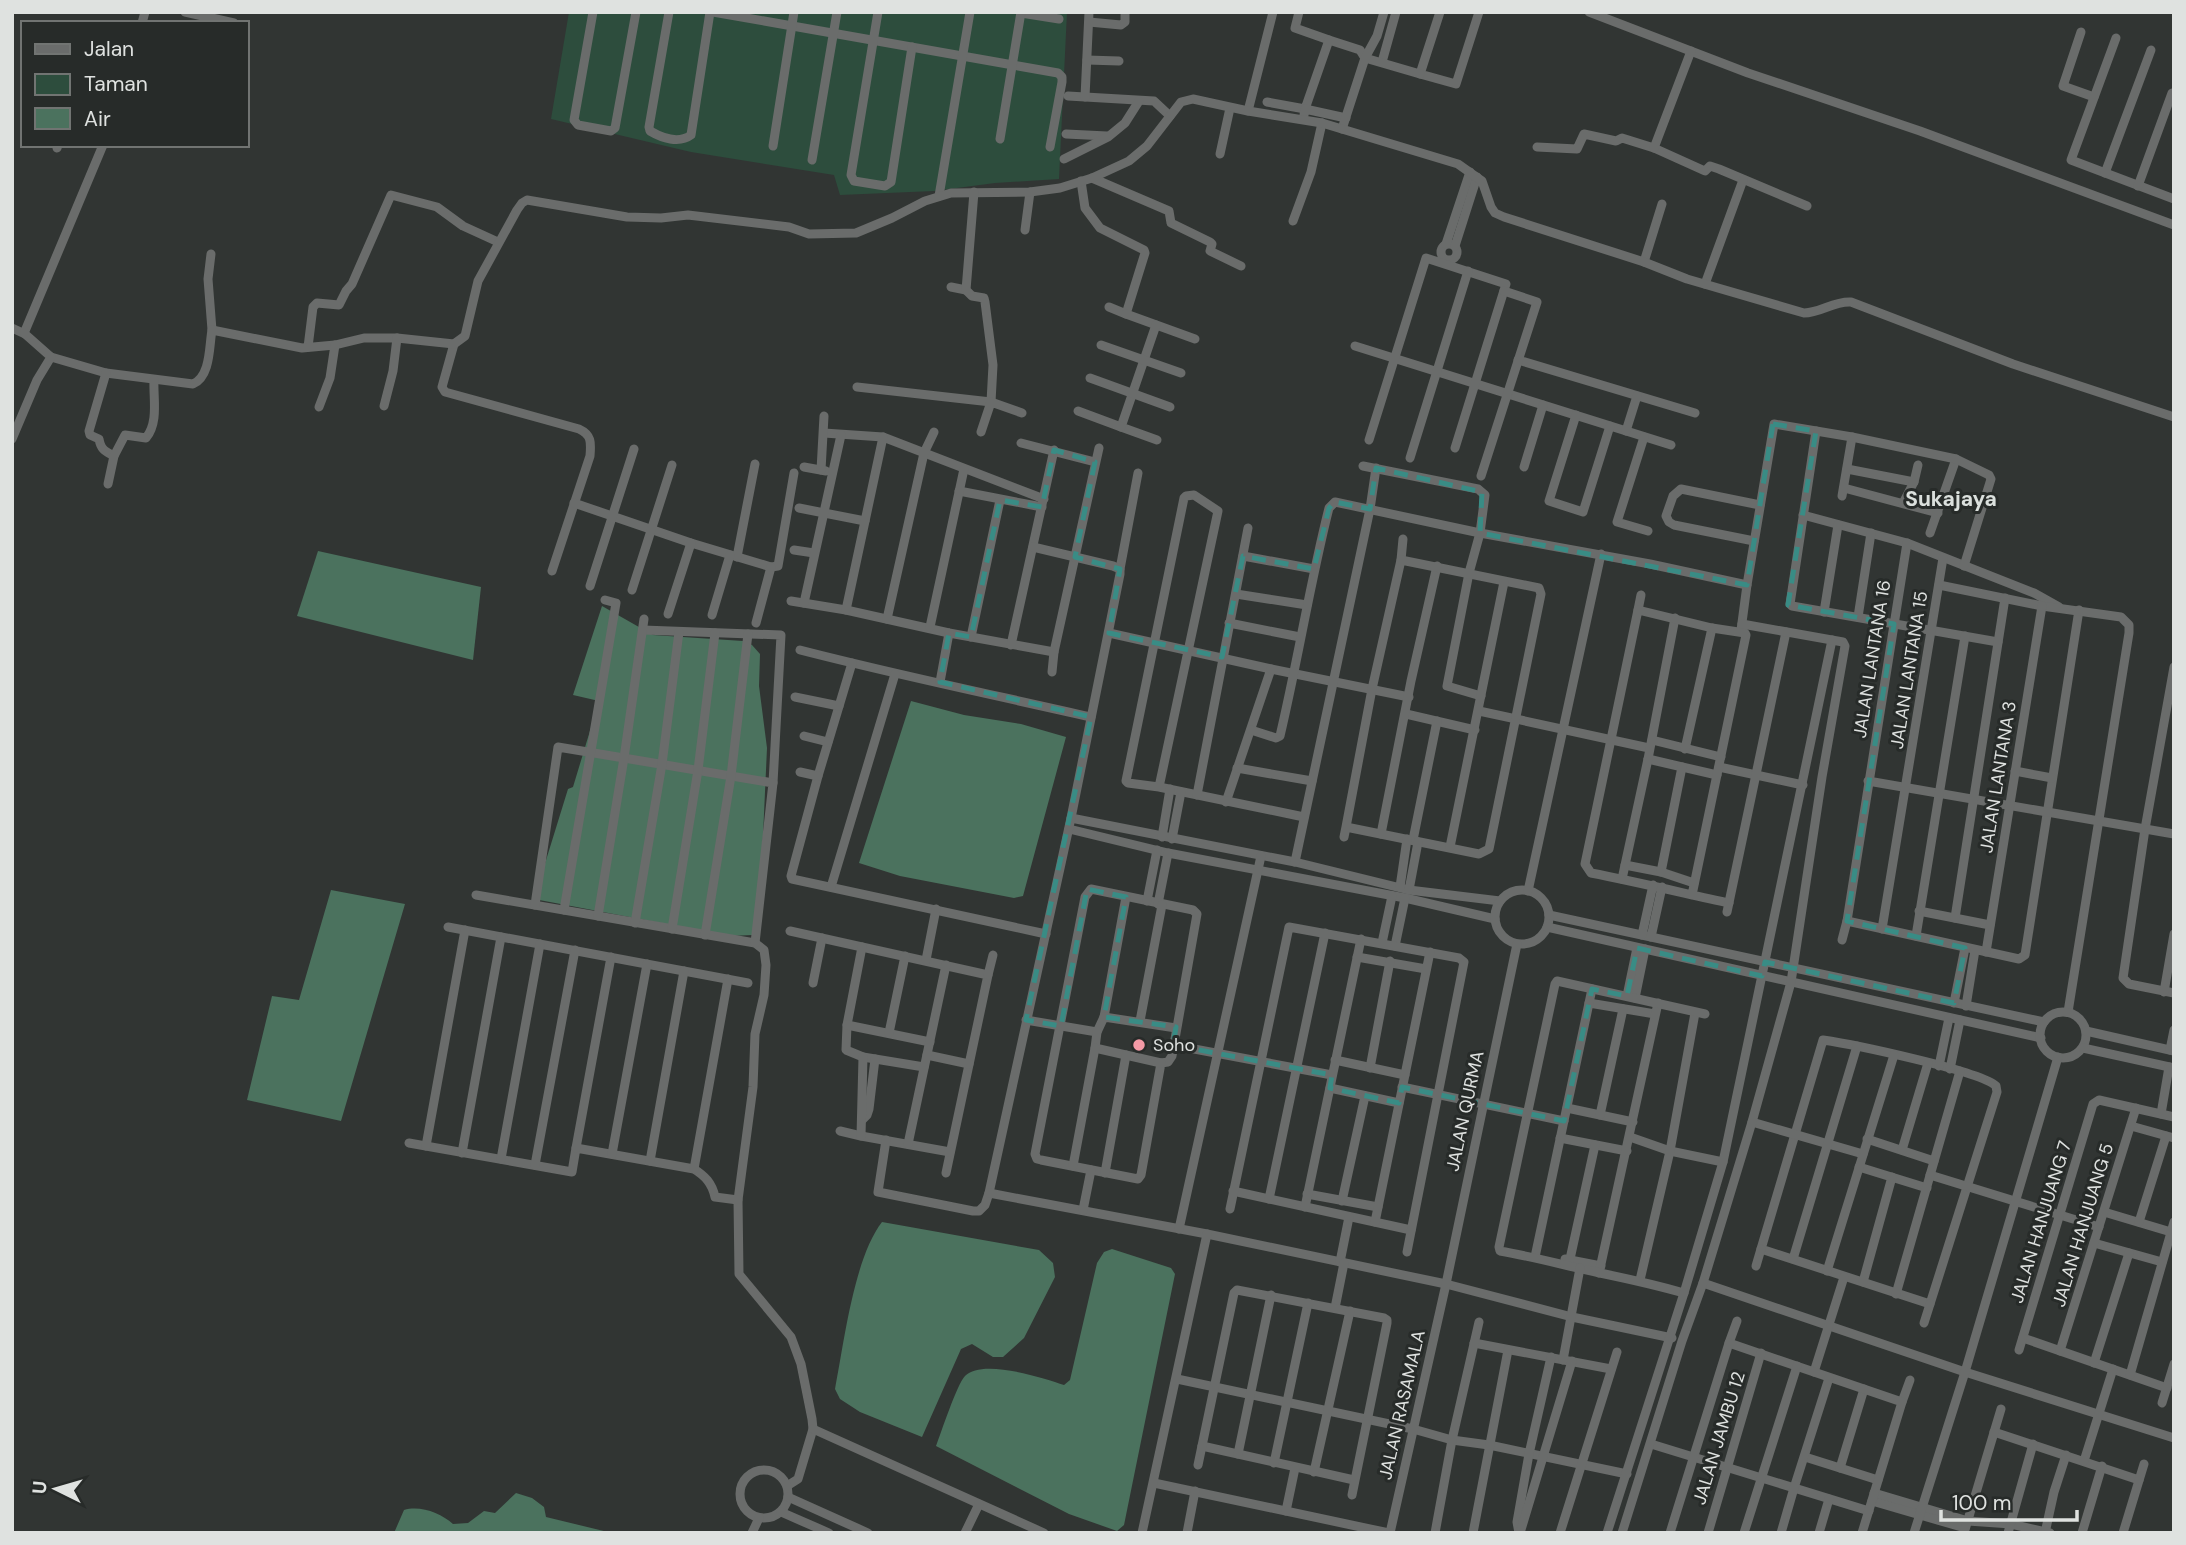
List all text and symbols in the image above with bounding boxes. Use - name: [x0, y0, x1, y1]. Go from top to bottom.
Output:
- legend: [21, 21, 248, 147]
- text: Jalan: [84, 35, 134, 63]
- text: Taman: [84, 70, 148, 98]
- text: Air: [84, 105, 111, 133]
- district label: Sukajaya: [1905, 485, 1997, 513]
- street label: JALAN LANTANA 16: [1848, 578, 1896, 740]
- street label: JALAN LANTANA 15: [1885, 589, 1933, 751]
- street label: JALAN LANTANA 3: [1974, 699, 2022, 855]
- place label: Soho: [1153, 1033, 1195, 1057]
- marker: Soho: [1131, 1037, 1147, 1053]
- street label: JALAN QURMA: [1441, 1049, 1489, 1173]
- street label: JALAN HANJUANG 7: [2005, 1138, 2077, 1306]
- street label: JALAN HANJUANG 5: [2047, 1140, 2119, 1310]
- street label: JALAN RASAMALA: [1373, 1328, 1431, 1482]
- street label: JALAN JAMBU 12: [1687, 1368, 1751, 1508]
- north arrow: [21, 1454, 91, 1524]
- scale bar: [1941, 1478, 2078, 1522]
- text: U: [27, 1480, 53, 1495]
- text: 100 m: [1952, 1489, 2012, 1517]

